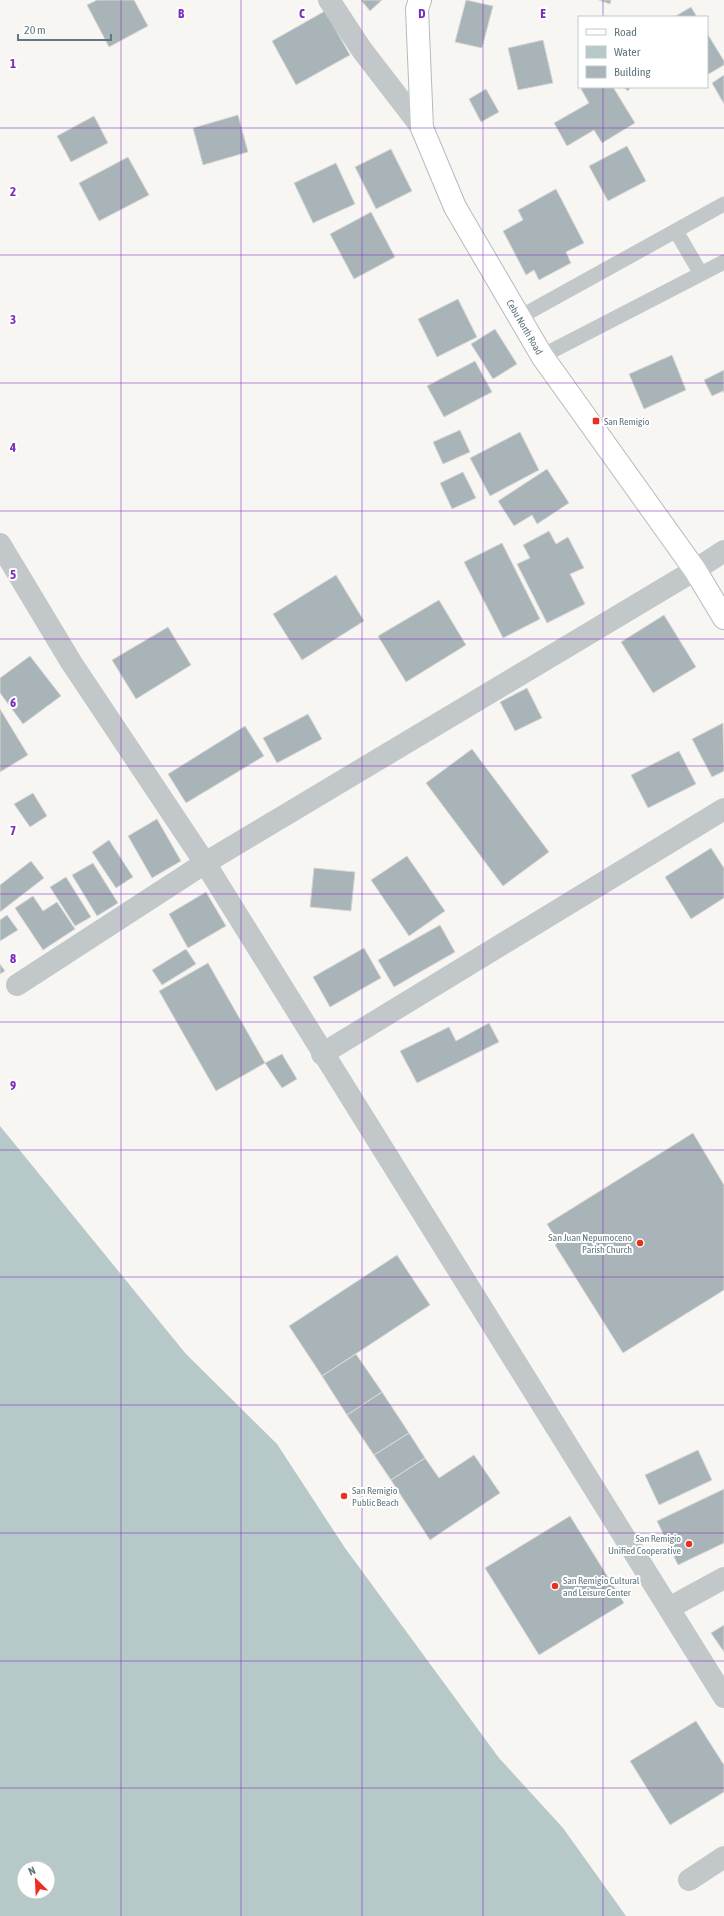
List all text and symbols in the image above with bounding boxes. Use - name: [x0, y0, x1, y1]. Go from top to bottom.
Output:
- text: B: [178, 6, 185, 21]
- text: C: [299, 6, 305, 21]
- text: D: [418, 6, 426, 21]
- text: E: [540, 6, 546, 21]
- scale bar: [18, 16, 111, 42]
- legend: [578, 16, 708, 88]
- text: 20 m: [24, 23, 46, 37]
- text: Road: [614, 25, 637, 39]
- text: Water: [614, 45, 641, 59]
- text: 1: [10, 56, 16, 71]
- text: Building: [614, 65, 652, 79]
- text: 2: [10, 184, 16, 199]
- street label: Cebu North Road: [504, 298, 545, 357]
- text: 3: [10, 312, 16, 327]
- marker: San Remigio: [591, 416, 601, 426]
- place label: San Remigio: [604, 416, 650, 427]
- text: 4: [9, 440, 16, 455]
- text: 5: [10, 567, 16, 582]
- text: 6: [10, 695, 16, 710]
- text: 7: [10, 823, 16, 838]
- text: 8: [10, 951, 16, 966]
- text: 9: [10, 1078, 16, 1093]
- place label: San Juan Nepumoceno Parish Church: [548, 1232, 632, 1255]
- marker: San Juan Nepumoceno Parish Church: [635, 1238, 645, 1248]
- place label: San Remigio Public Beach: [352, 1485, 399, 1508]
- marker: San Remigio Public Beach: [339, 1491, 349, 1501]
- place label: San Remigio Unified Cooperative: [608, 1533, 681, 1556]
- marker: San Remigio Unified Cooperative: [684, 1539, 694, 1549]
- place label: San Remigio Cultural and Leisure Center: [563, 1575, 640, 1598]
- marker: San Remigio Cultural and Leisure Center: [550, 1581, 560, 1591]
- north arrow: [16, 1860, 56, 1900]
- text: N: [27, 1864, 37, 1878]

